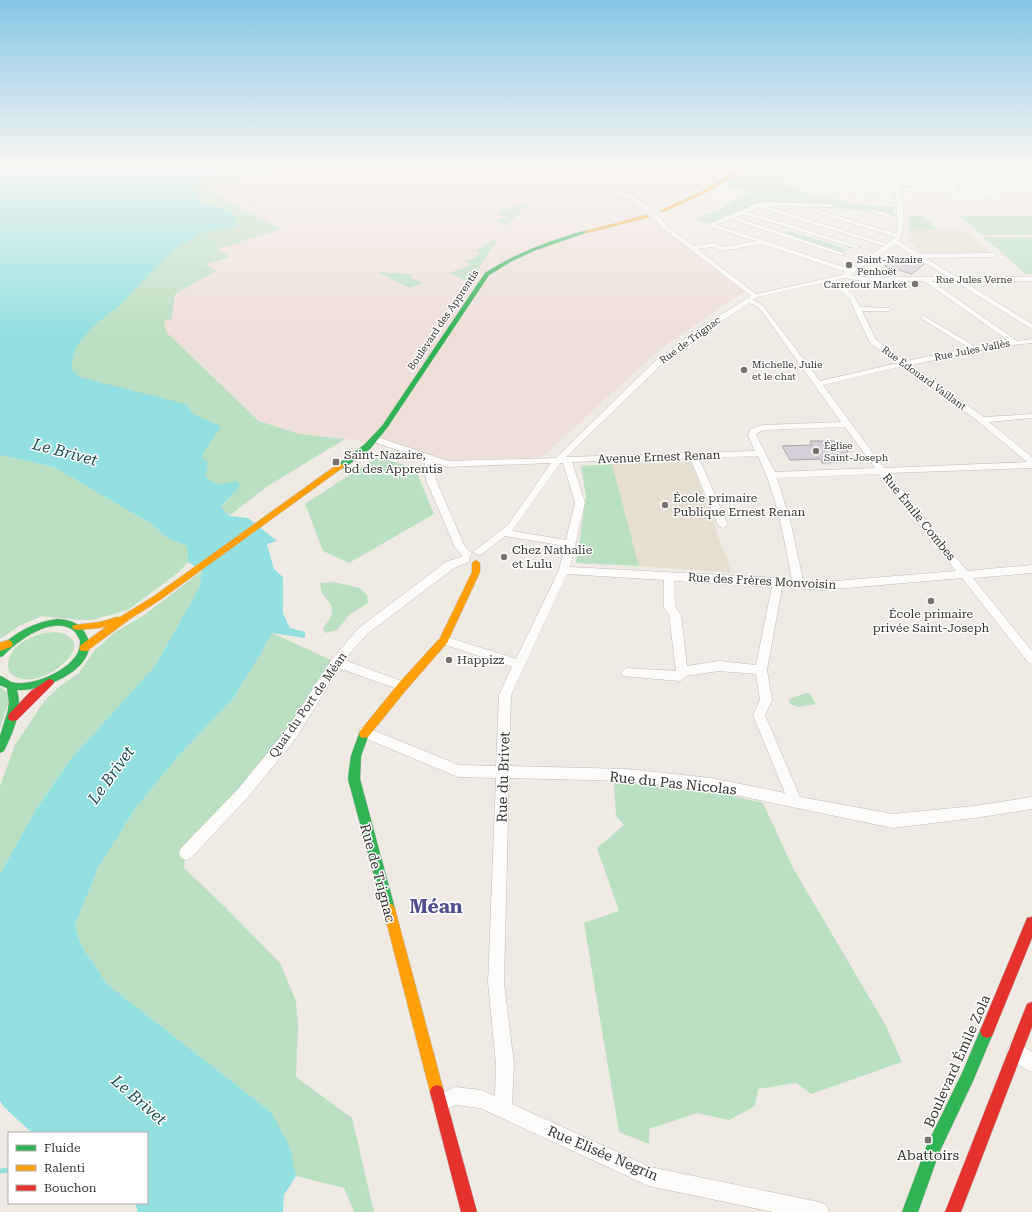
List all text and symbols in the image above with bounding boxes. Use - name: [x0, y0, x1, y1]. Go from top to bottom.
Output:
- place label: Saint-Nazaire Penhoët: [857, 254, 923, 277]
- marker: Saint-Nazaire Penhoët: [844, 260, 854, 270]
- street label: Boulevard des Apprentis: [405, 268, 481, 372]
- street label: Rue Jules Verne: [936, 274, 1013, 285]
- place label: Carrefour Market: [824, 279, 907, 290]
- marker: Carrefour Market: [910, 279, 920, 289]
- street label: Rue de Trignac: [657, 314, 723, 366]
- street label: Rue Jules Vallès: [933, 337, 1011, 363]
- street label: Rue Édouard Vaillant: [880, 344, 968, 412]
- place label: Michelle, Julie et le chat: [752, 359, 823, 382]
- marker: Michelle, Julie et le chat: [739, 365, 749, 375]
- water label: Le Brivet: [29, 434, 100, 470]
- place label: Église Saint-Joseph: [824, 440, 889, 463]
- marker: Église Saint-Joseph: [811, 446, 821, 456]
- place label: Saint-Nazaire, bd des Apprentis: [344, 448, 443, 476]
- street label: Avenue Ernest Renan: [597, 448, 721, 466]
- marker: Saint-Nazaire, bd des Apprentis: [331, 457, 341, 467]
- street label: Rue Émile Combes: [880, 471, 959, 564]
- place label: École primaire Publique Ernest Renan: [673, 491, 806, 519]
- marker: École primaire Publique Ernest Renan: [660, 500, 670, 510]
- place label: Chez Nathalie et Lulu: [512, 543, 593, 571]
- marker: Chez Nathalie et Lulu: [499, 552, 509, 562]
- street label: Rue des Frères Monvoisin: [688, 570, 837, 592]
- marker: École primaire privée Saint-Joseph: [926, 596, 936, 606]
- place label: École primaire privée Saint-Joseph: [873, 607, 990, 635]
- street label: Quai du Port de Méan: [266, 649, 350, 760]
- place label: Happizz: [457, 653, 505, 667]
- marker: Happizz: [444, 655, 454, 665]
- street label: Rue du Brivet: [493, 731, 513, 823]
- water label: Le Brivet: [83, 742, 138, 808]
- street label: Rue du Pas Nicolas: [609, 768, 738, 798]
- street label: Rue de Trignac: [357, 822, 399, 924]
- district label: Méan: [409, 895, 463, 918]
- street label: Boulevard Émile Zola: [921, 992, 994, 1130]
- water label: Le Brivet: [107, 1070, 170, 1129]
- street label: Rue Elisée Negrin: [545, 1122, 661, 1184]
- legend: [8, 1132, 148, 1204]
- marker: Abattoirs: [923, 1135, 933, 1145]
- text: Fluide: [44, 1141, 81, 1155]
- place label: Abattoirs: [897, 1147, 959, 1163]
- text: Ralenti: [44, 1161, 85, 1175]
- text: Bouchon: [44, 1181, 97, 1195]

